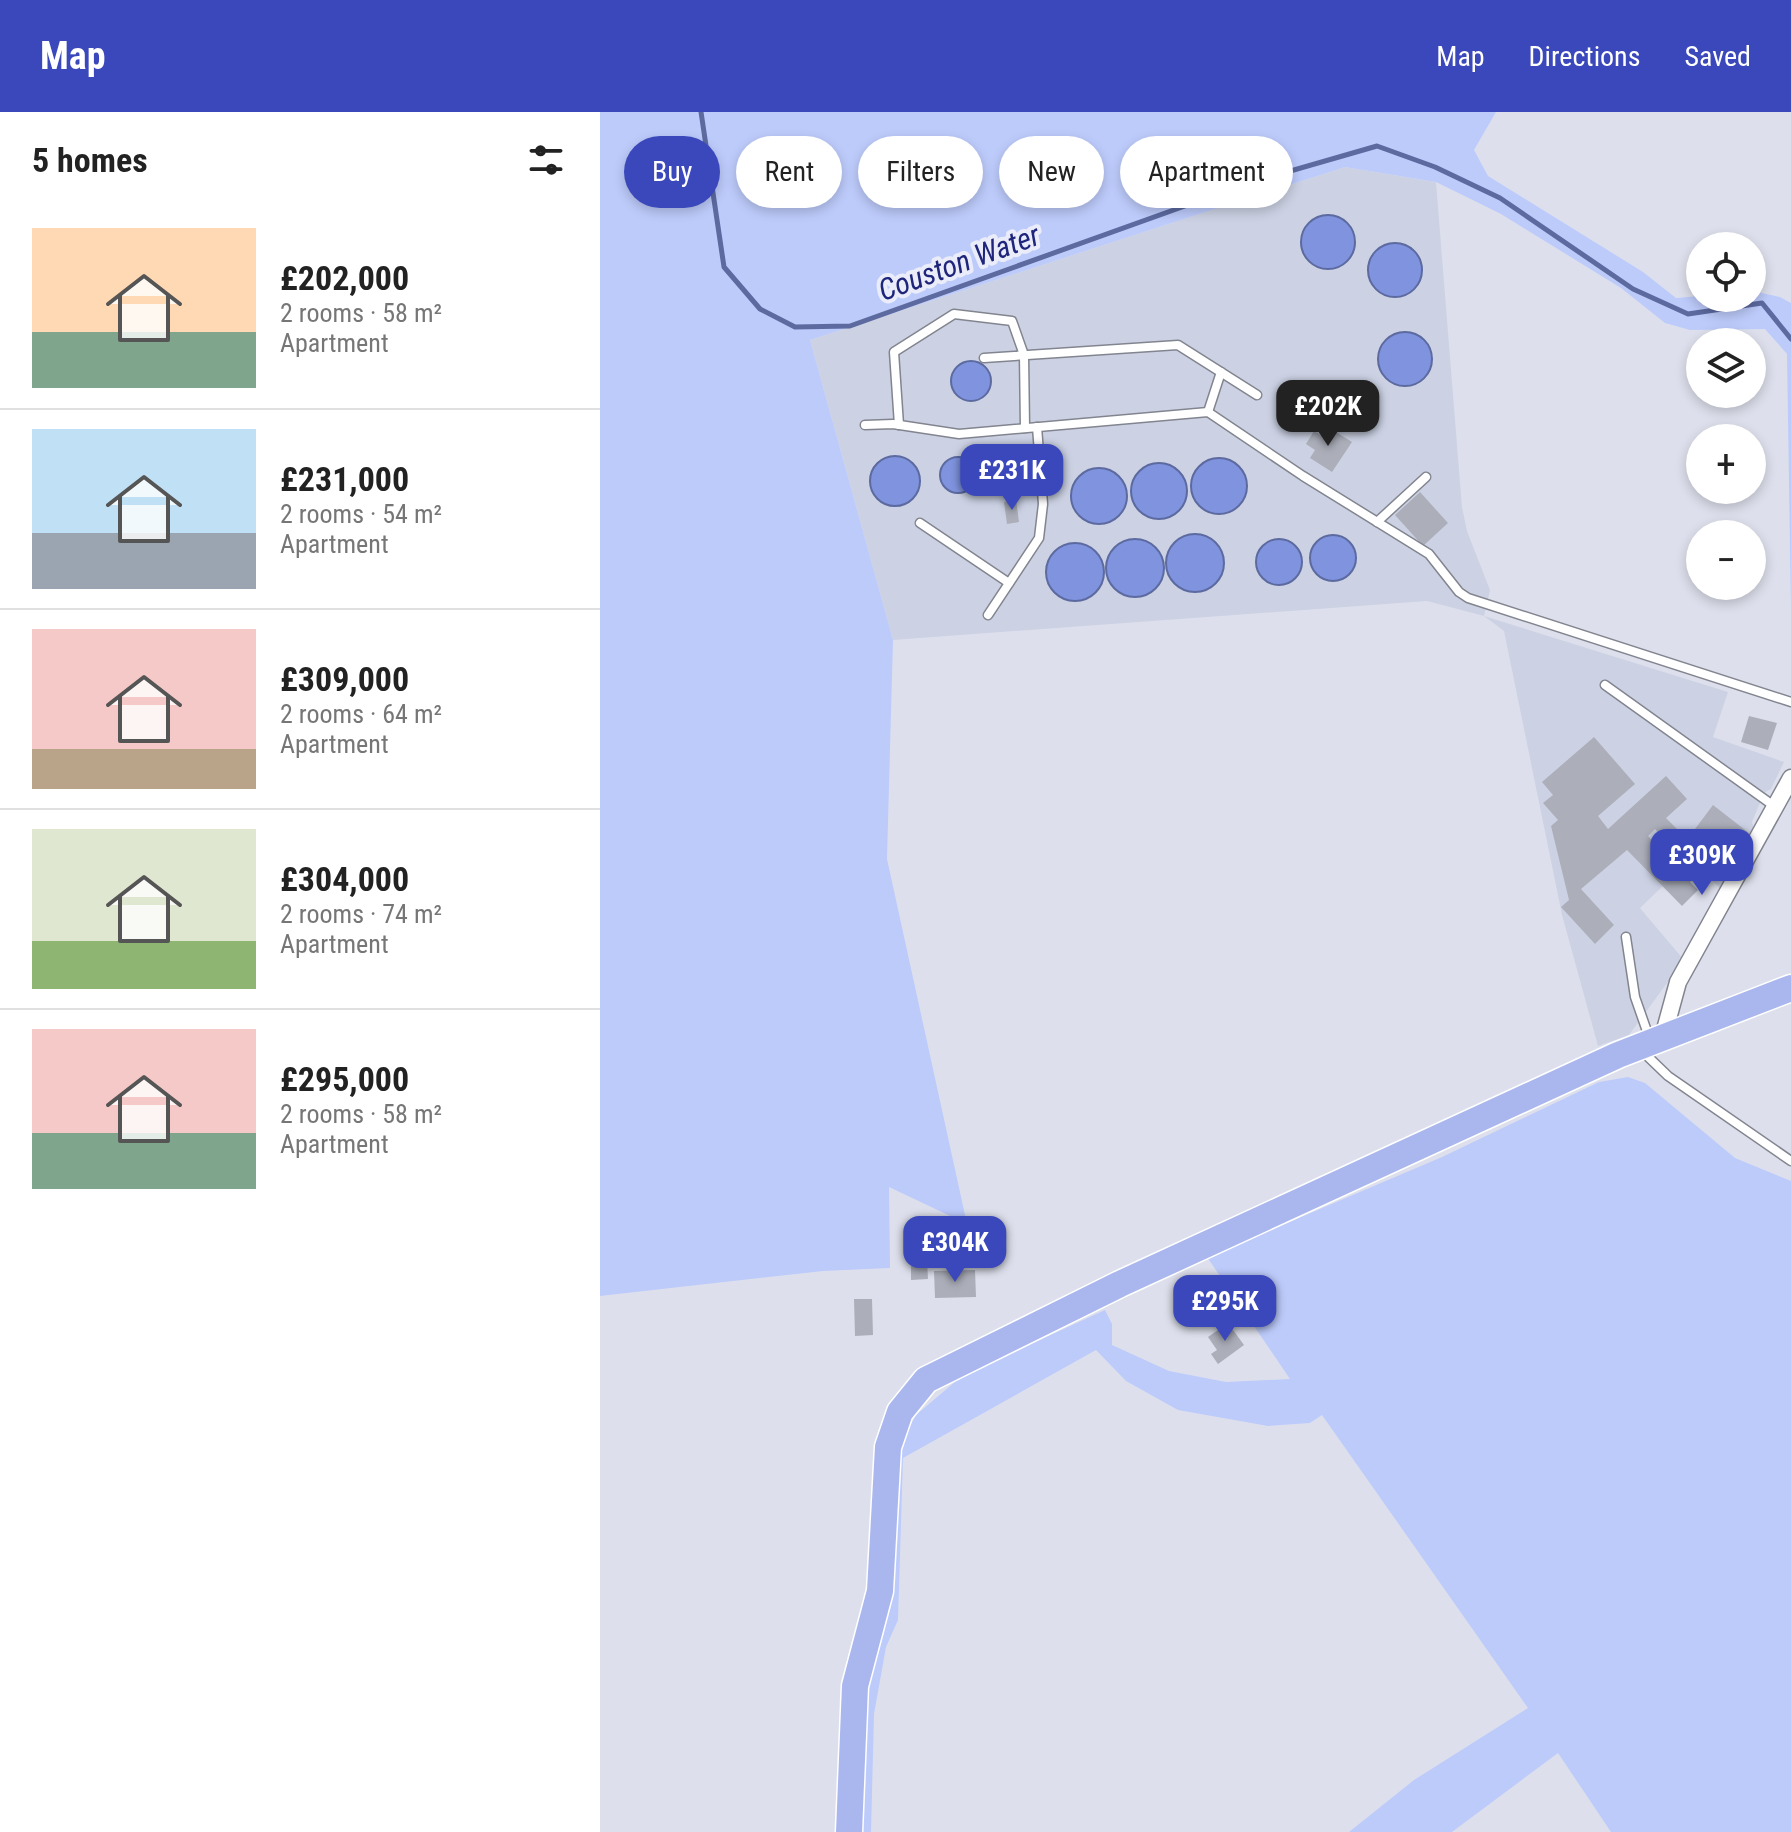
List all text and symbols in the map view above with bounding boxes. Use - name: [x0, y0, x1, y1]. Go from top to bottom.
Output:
- text: Map: [40, 34, 106, 78]
- text: Map: [1436, 40, 1485, 73]
- text: Directions: [1529, 40, 1640, 73]
- text: Saved: [1684, 40, 1751, 73]
- chip: Buy: [624, 136, 720, 208]
- chip: Rent: [736, 136, 842, 208]
- chip: Filters: [858, 136, 983, 208]
- chip: New: [999, 136, 1104, 208]
- chip: Apartment: [1120, 136, 1293, 208]
- icon: filters: [524, 138, 568, 182]
- text: 5 homes: [32, 140, 148, 180]
- water label: Couston Water: [873, 217, 1045, 308]
- map controls: [1686, 232, 1766, 600]
- button: locate: [1686, 232, 1766, 312]
- text: £202,000: [280, 258, 409, 298]
- icon: home: [96, 260, 192, 356]
- text: 2 rooms · 58 m²: [280, 298, 442, 328]
- text: Apartment: [280, 328, 389, 358]
- button: layers: [1686, 328, 1766, 408]
- pin: £202K: [1272, 380, 1384, 448]
- text: £202K: [1294, 391, 1362, 421]
- button: +: [1686, 424, 1766, 504]
- pin: £231K: [956, 444, 1068, 512]
- text: £231K: [978, 455, 1046, 485]
- text: £231,000: [280, 459, 409, 499]
- icon: home: [96, 461, 192, 557]
- text: 2 rooms · 54 m²: [280, 499, 442, 529]
- button: −: [1686, 520, 1766, 600]
- text: Apartment: [280, 529, 389, 559]
- text: £309,000: [280, 659, 409, 699]
- icon: home: [96, 661, 192, 757]
- text: 2 rooms · 64 m²: [280, 699, 442, 729]
- text: Apartment: [280, 729, 389, 759]
- pin: £309K: [1646, 829, 1758, 897]
- text: £309K: [1668, 840, 1736, 870]
- text: £304,000: [280, 859, 409, 899]
- icon: home: [96, 861, 192, 957]
- text: 2 rooms · 74 m²: [280, 899, 442, 929]
- text: Apartment: [280, 929, 389, 959]
- text: £295,000: [280, 1059, 409, 1099]
- icon: home: [96, 1061, 192, 1157]
- text: 2 rooms · 58 m²: [280, 1099, 442, 1129]
- text: Apartment: [280, 1129, 389, 1159]
- pin: £304K: [899, 1216, 1011, 1284]
- text: £304K: [921, 1227, 989, 1257]
- pin: £295K: [1169, 1275, 1281, 1343]
- text: £295K: [1191, 1286, 1259, 1316]

